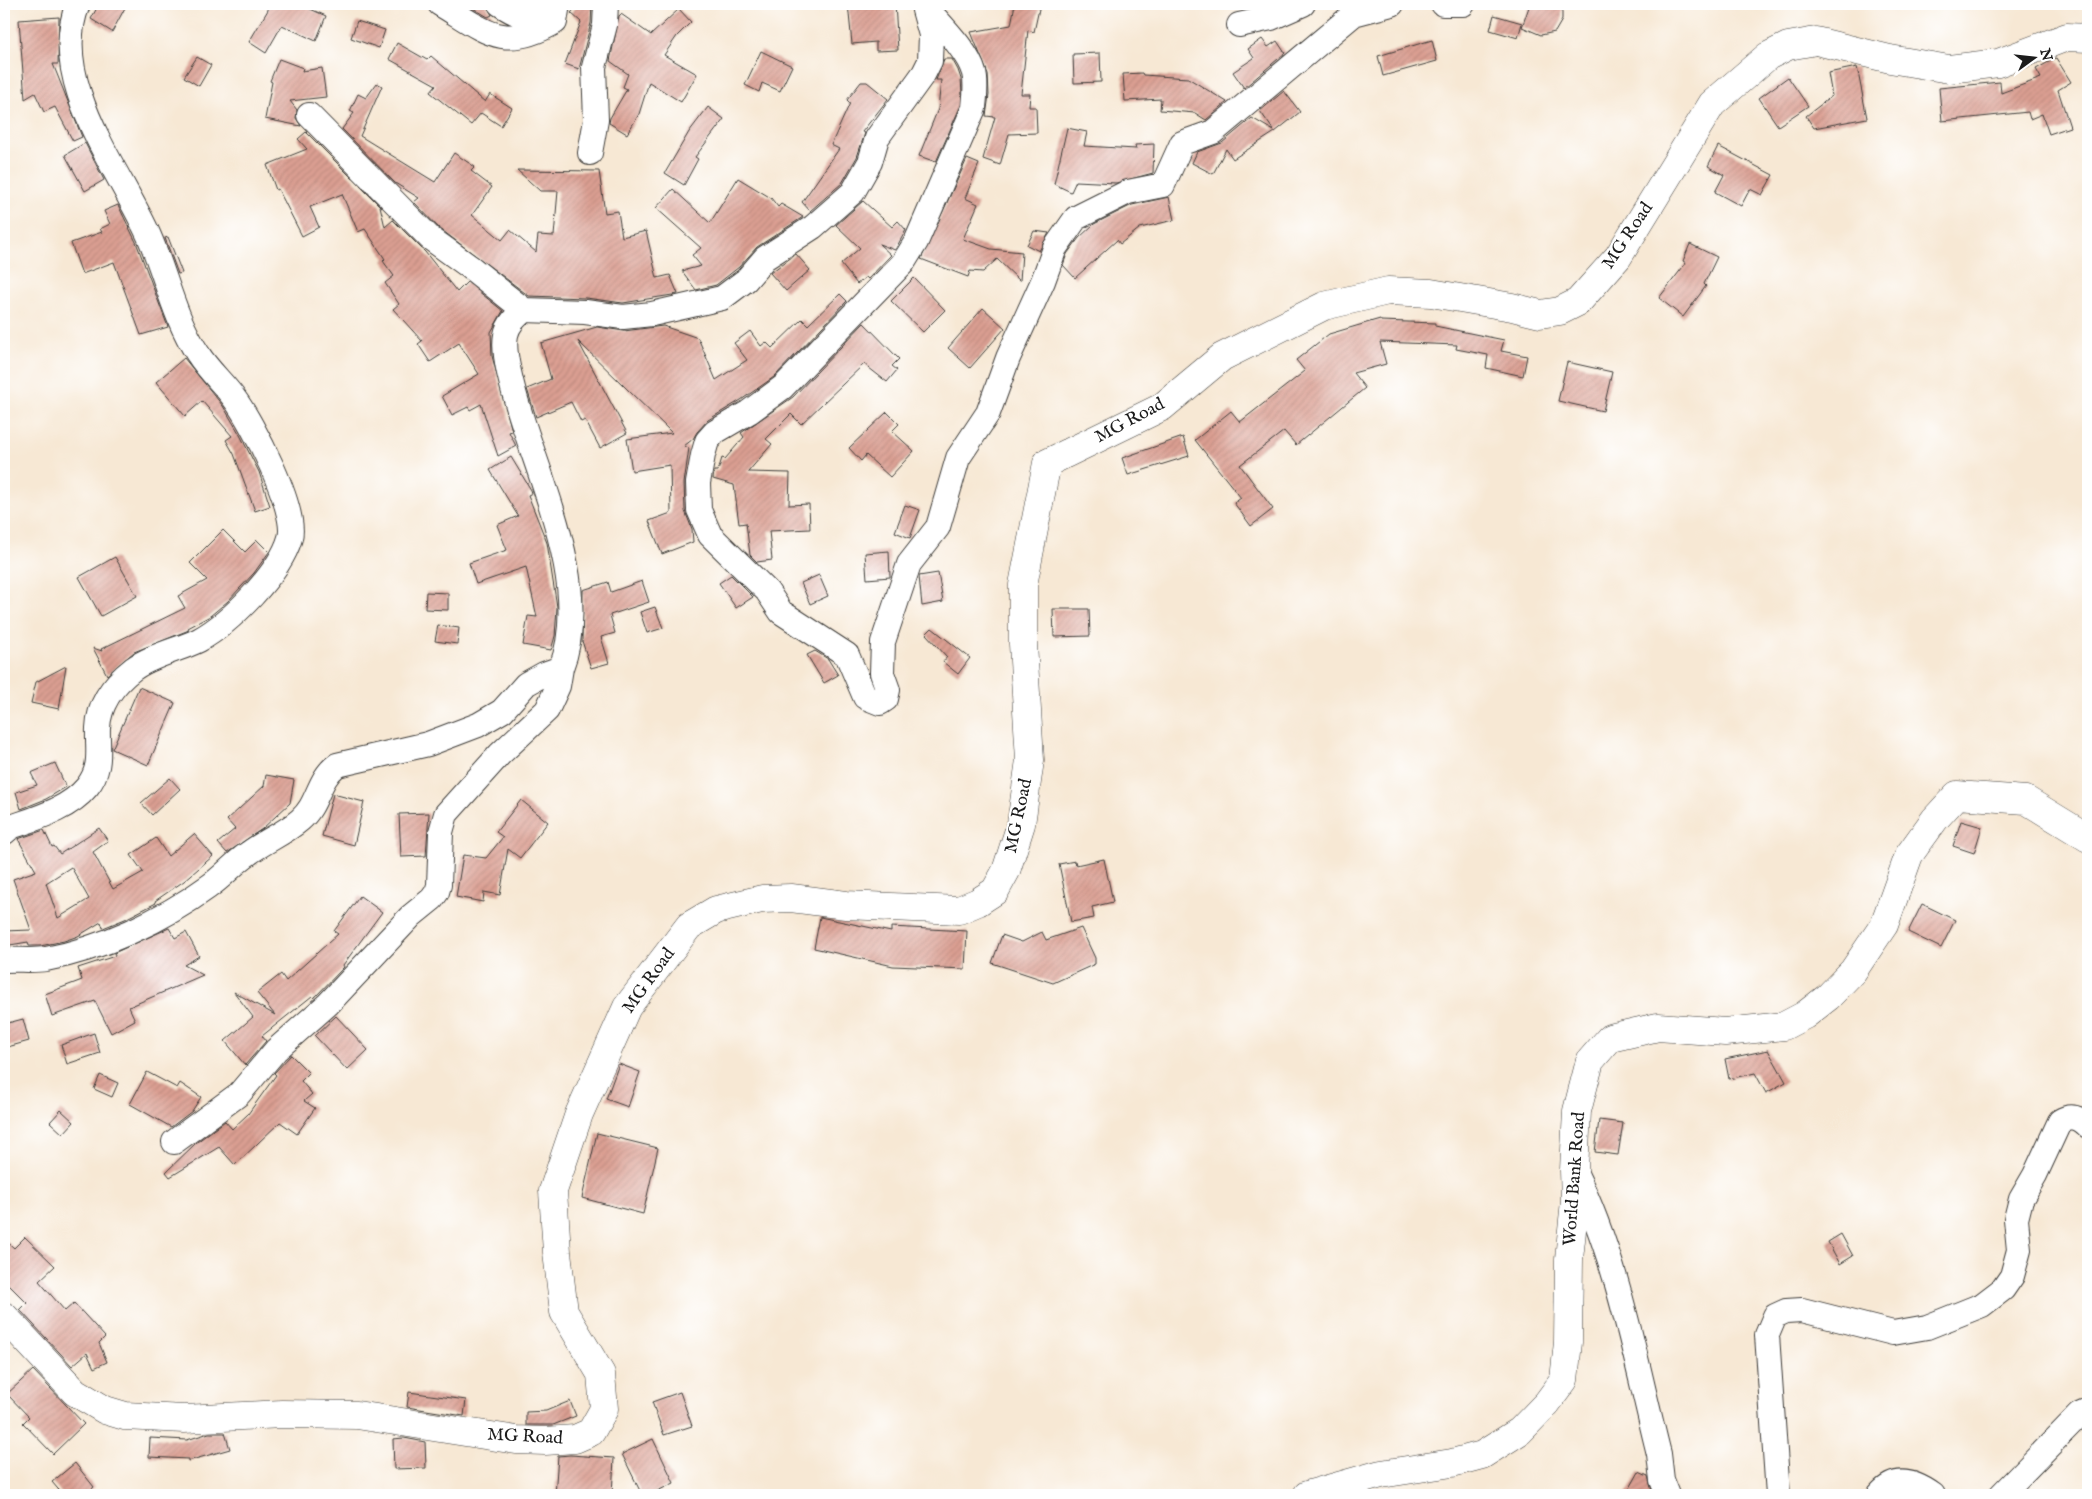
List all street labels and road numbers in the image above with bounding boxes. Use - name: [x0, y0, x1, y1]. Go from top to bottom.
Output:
- street label: MG Road: [1597, 198, 1659, 274]
- street label: MG Road: [1091, 393, 1169, 449]
- street label: MG Road: [1000, 776, 1038, 855]
- street label: MG Road: [617, 943, 681, 1018]
- street label: World Bank Road: [1559, 1111, 1591, 1247]
- street label: MG Road: [487, 1424, 564, 1450]

